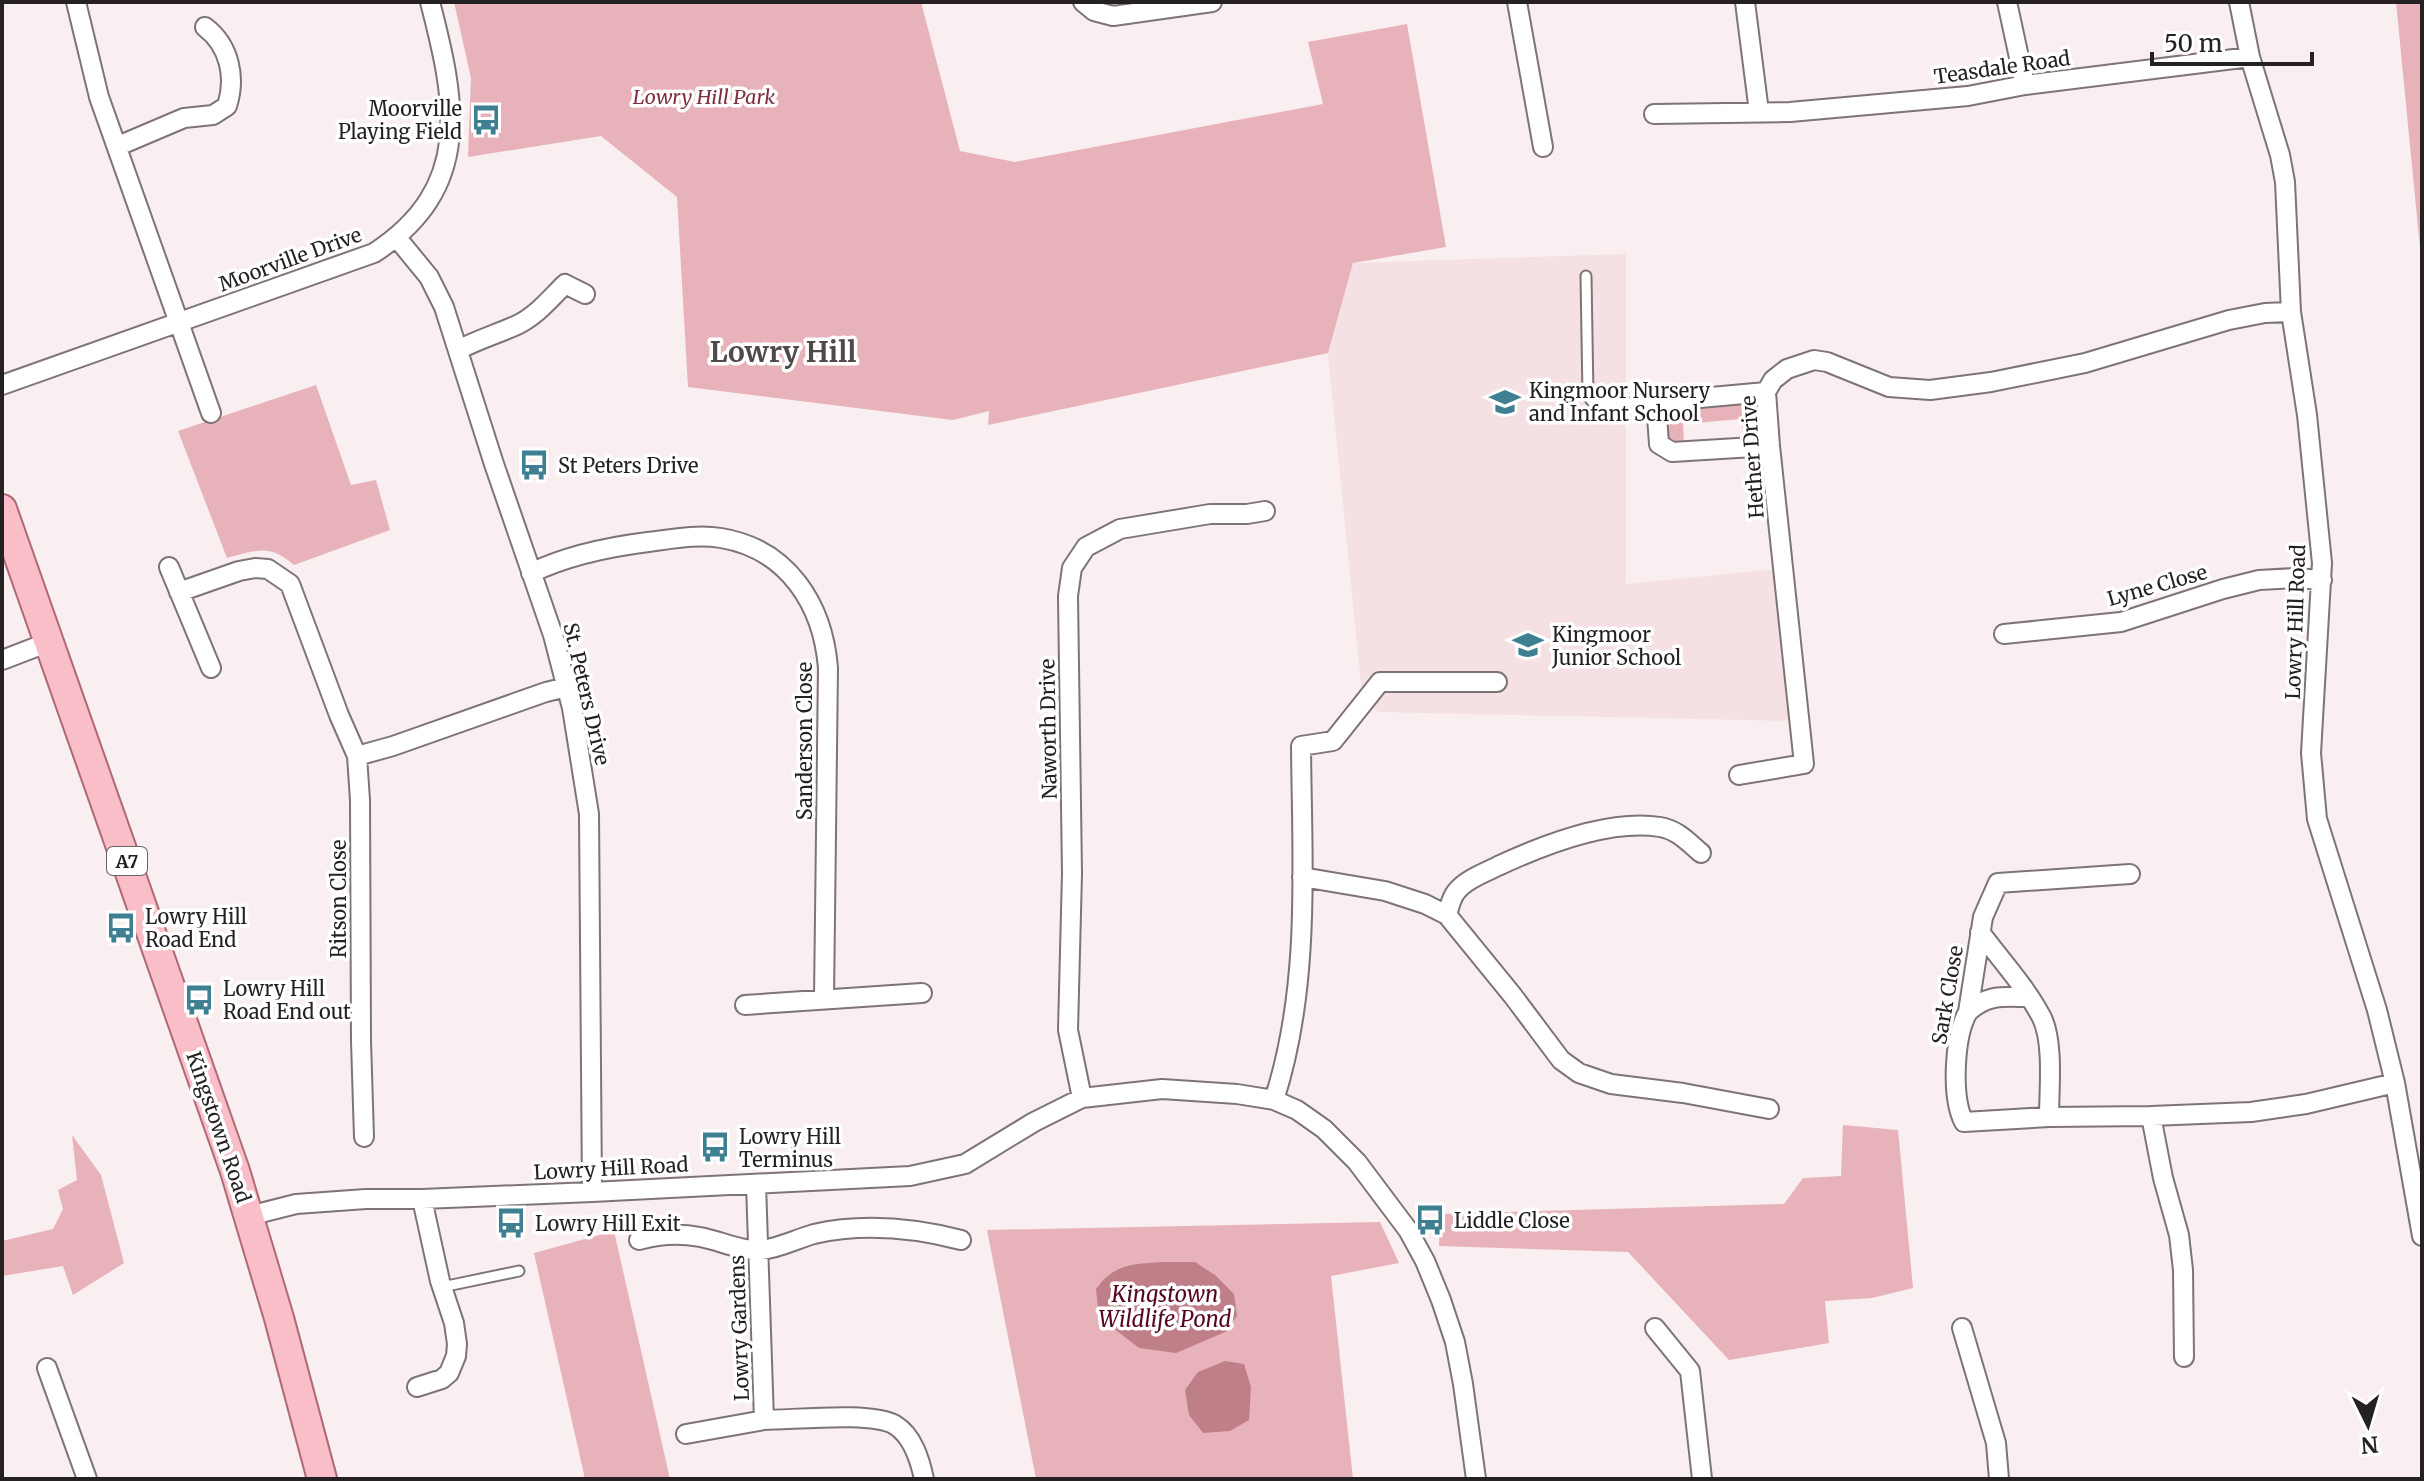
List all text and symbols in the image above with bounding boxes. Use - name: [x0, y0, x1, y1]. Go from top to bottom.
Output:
- scale bar: [2152, 16, 2312, 66]
- text: 50 m: [2164, 28, 2223, 59]
- street label: Teasdale Road: [1932, 45, 2072, 89]
- park label: Lowry Hill Park: [633, 84, 775, 109]
- place label: Moorville Playing Field: [338, 96, 462, 144]
- bus stop icon: Moorville Playing Field: [469, 103, 503, 137]
- street label: Moorville Drive: [215, 222, 365, 296]
- district label: Lowry Hill: [710, 334, 856, 370]
- place label: Kingmoor Nursery and Infant School: [1529, 378, 1711, 426]
- school or university icon: Kingmoor Nursery and Infant School: [1488, 385, 1522, 419]
- street label: Hether Drive: [1735, 395, 1769, 519]
- bus stop icon: St Peters Drive: [517, 448, 551, 482]
- place label: St Peters Drive: [558, 453, 698, 478]
- street label: Lowry Hill Road: [2280, 544, 2310, 700]
- street label: Lyne Close: [2104, 559, 2210, 611]
- street label: St. Peters Drive: [558, 620, 616, 768]
- place label: Kingmoor Junior School: [1551, 622, 1681, 670]
- school or university icon: Kingmoor Junior School: [1511, 628, 1545, 662]
- street label: Naworth Drive: [1034, 658, 1062, 800]
- street label: Sanderson Close: [792, 662, 817, 820]
- street label: Ritson Close: [326, 840, 351, 958]
- road number: A7: [107, 847, 147, 875]
- place label: Lowry Hill Road End: [145, 904, 247, 952]
- bus stop icon: Lowry Hill Road End: [104, 911, 138, 945]
- street label: Sark Close: [1926, 944, 1968, 1046]
- place label: Lowry Hill Road End out: [223, 976, 351, 1024]
- bus stop icon: Lowry Hill Road End out: [182, 983, 216, 1017]
- street label: Kingstown Road: [181, 1048, 257, 1206]
- place label: Lowry Hill Terminus: [739, 1124, 841, 1172]
- bus stop icon: Lowry Hill Terminus: [698, 1130, 732, 1164]
- street label: Lowry Hill Road: [533, 1151, 689, 1185]
- bus stop icon: Liddle Close: [1413, 1203, 1447, 1237]
- bus stop icon: Lowry Hill Exit: [494, 1206, 528, 1240]
- place label: Liddle Close: [1454, 1208, 1570, 1233]
- place label: Lowry Hill Exit: [535, 1211, 681, 1236]
- street label: Lowry Gardens: [724, 1254, 754, 1402]
- water label: Kingstown Wildlife Pond: [1099, 1280, 1232, 1333]
- north arrow: [2328, 1385, 2408, 1465]
- text: N: [2359, 1430, 2380, 1460]

